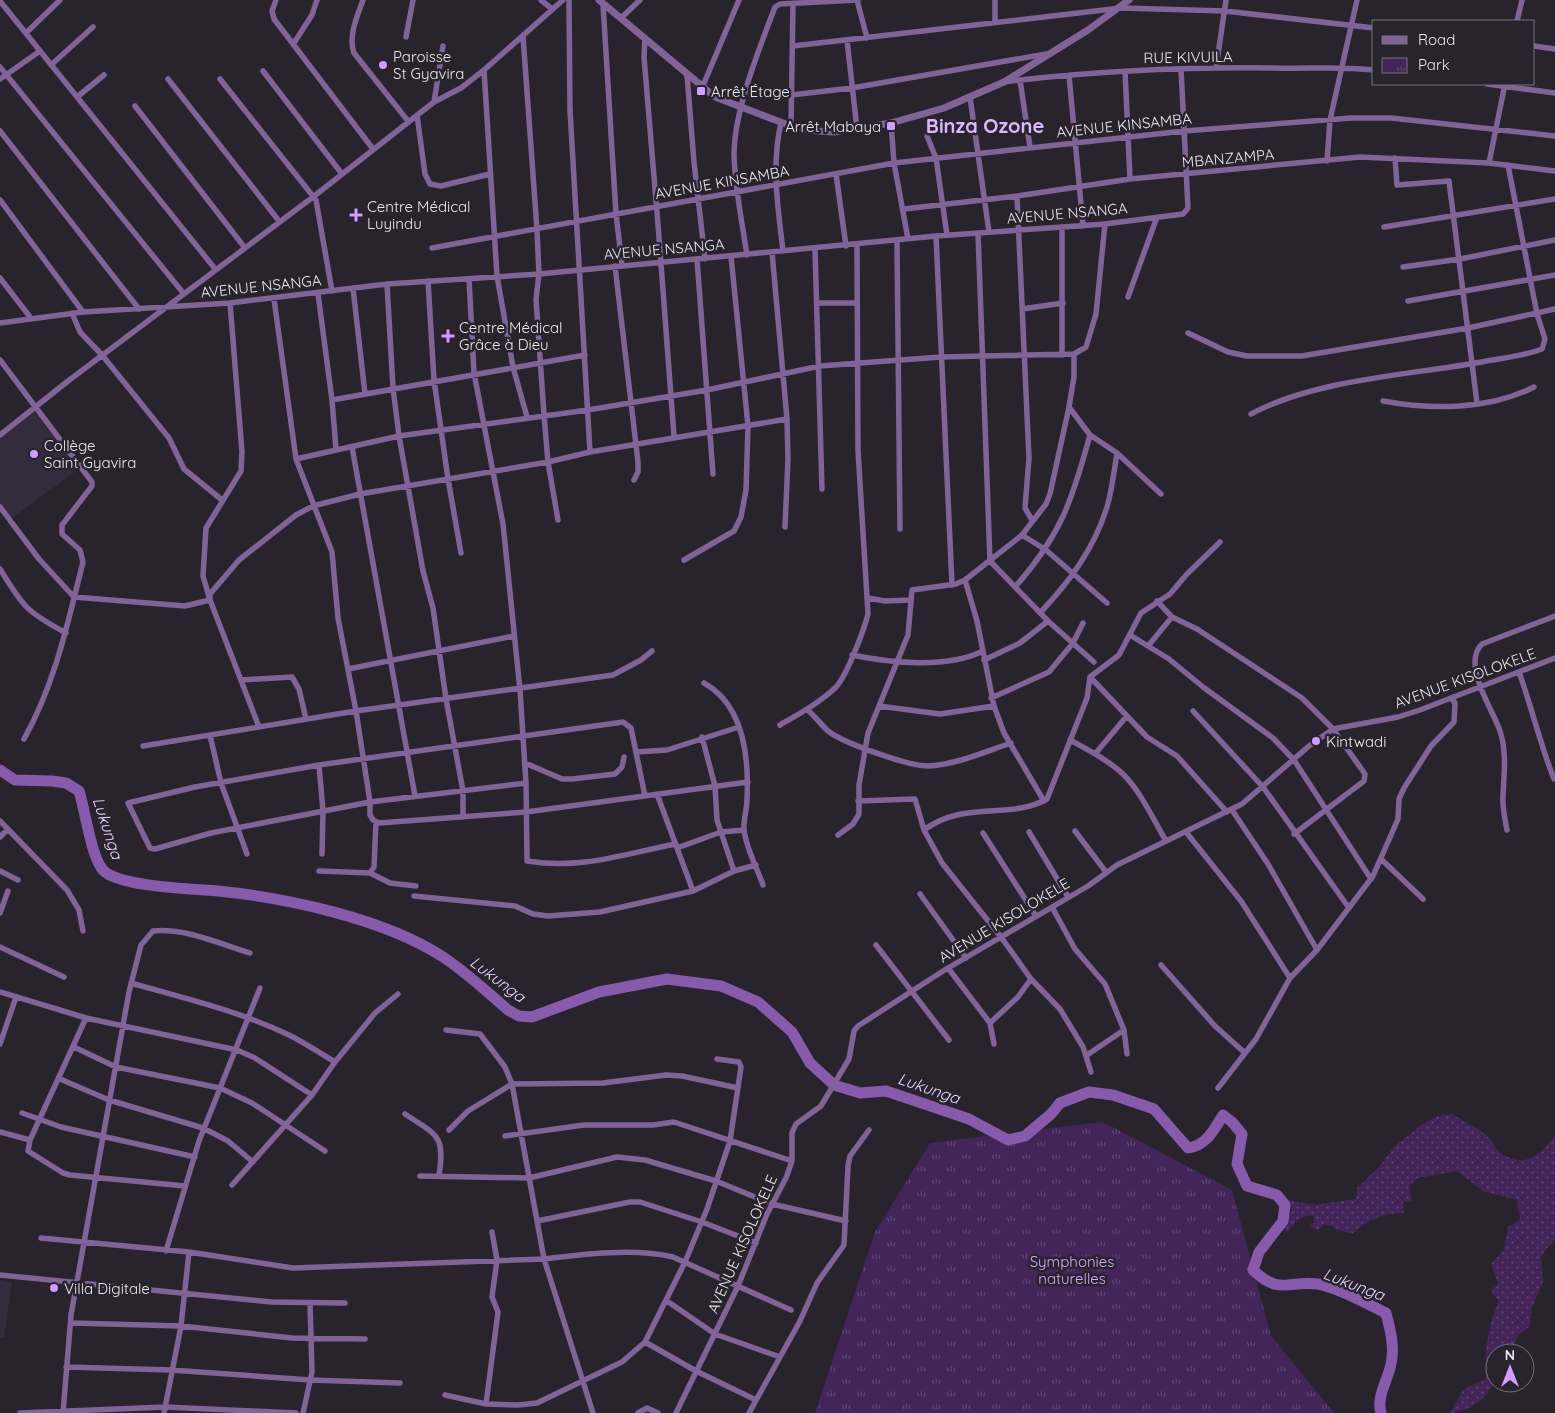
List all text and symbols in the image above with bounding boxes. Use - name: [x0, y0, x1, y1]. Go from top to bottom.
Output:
- legend: [1372, 20, 1535, 85]
- text: Road: [1418, 30, 1455, 49]
- place label: Paroisse St Gyavira: [393, 47, 464, 83]
- street label: RUE KIVUILA: [1143, 47, 1233, 67]
- text: Park: [1418, 55, 1450, 74]
- marker: Paroisse St Gyavira: [377, 59, 389, 71]
- place label: Arrêt Étage: [711, 82, 790, 101]
- marker: Arrêt Étage: [695, 85, 707, 97]
- street label: AVENUE KINSAMBA: [1055, 108, 1193, 142]
- district label: Binza Ozone: [926, 113, 1044, 138]
- place label: Arrêt Mabaya: [785, 117, 881, 136]
- marker: Arrêt Mabaya: [885, 120, 897, 132]
- street label: MBANZAMPA: [1181, 144, 1275, 172]
- street label: AVENUE KINSAMBA: [653, 161, 791, 203]
- place label: Centre Médical Luyindu: [367, 197, 471, 233]
- street label: AVENUE NSANGA: [1006, 198, 1128, 228]
- marker: Centre Médical Luyindu: [349, 208, 363, 222]
- street label: AVENUE NSANGA: [603, 234, 725, 264]
- street label: AVENUE NSANGA: [200, 270, 323, 302]
- place label: Centre Médical Grâce à Dieu: [459, 318, 563, 354]
- marker: Centre Médical Grâce à Dieu: [441, 329, 455, 343]
- place label: Collège Saint Gyavira: [44, 436, 136, 472]
- marker: Collège Saint Gyavira: [28, 448, 40, 460]
- street label: AVENUE KISOLOKELE: [1392, 644, 1538, 712]
- place label: Kintwadi: [1326, 732, 1386, 751]
- marker: Kintwadi: [1310, 735, 1322, 747]
- water label: Lukunga: [89, 794, 128, 863]
- street label: AVENUE KISOLOKELE: [935, 873, 1073, 967]
- water label: Lukunga: [466, 952, 531, 1007]
- water label: Lukunga: [895, 1068, 964, 1108]
- street label: AVENUE KISOLOKELE: [703, 1172, 781, 1316]
- park label: Symphonies naturelles: [1030, 1252, 1114, 1288]
- water label: Lukunga: [1321, 1263, 1389, 1305]
- place label: Villa Digitale: [64, 1279, 150, 1298]
- marker: Villa Digitale: [48, 1282, 60, 1294]
- north arrow: [1485, 1343, 1535, 1393]
- text: N: [1505, 1346, 1515, 1364]

